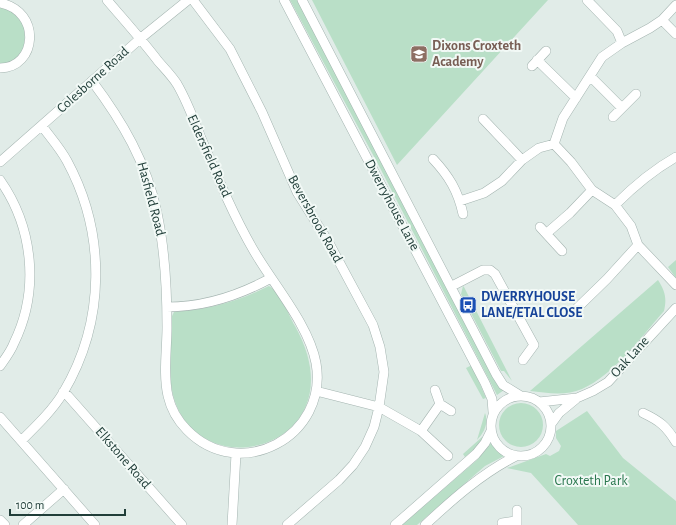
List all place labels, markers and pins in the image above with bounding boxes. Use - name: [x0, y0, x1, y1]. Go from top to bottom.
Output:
- place label: Dixons Croxteth Academy: [432, 39, 521, 69]
- school or university icon: Dixons Croxteth Academy: [409, 44, 429, 64]
- place label: DWERRYHOUSE LANE/ETAL CLOSE: [481, 290, 582, 320]
- bus stop icon: DWERRYHOUSE LANE/ETAL CLOSE: [458, 295, 478, 315]

